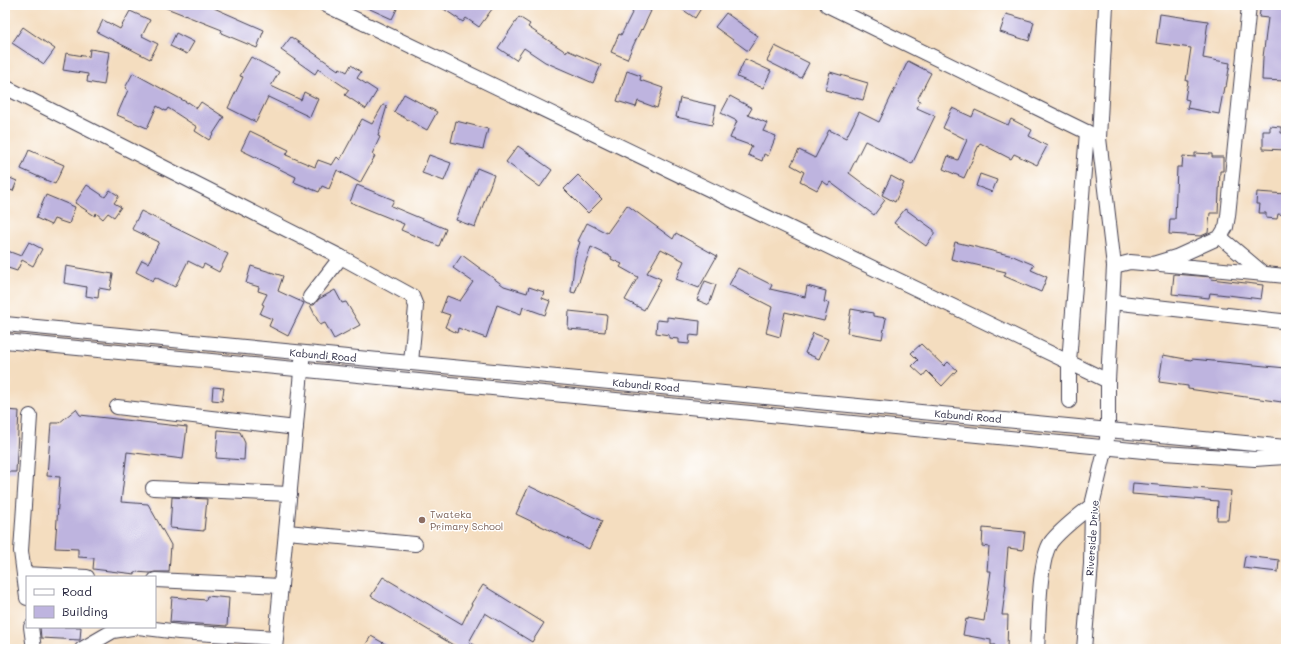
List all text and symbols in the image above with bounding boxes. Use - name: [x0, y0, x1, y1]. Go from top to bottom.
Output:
- street label: Kabundi Road: [289, 345, 357, 365]
- street label: Kabundi Road: [612, 375, 680, 395]
- street label: Kabundi Road: [934, 406, 1002, 426]
- street label: Riverside Drive: [1082, 500, 1102, 576]
- place label: Twateka Primary School: [430, 507, 503, 533]
- marker: Twateka Primary School: [417, 515, 427, 525]
- legend: [26, 576, 156, 628]
- text: Road: [62, 583, 92, 599]
- text: Building: [62, 603, 108, 619]

